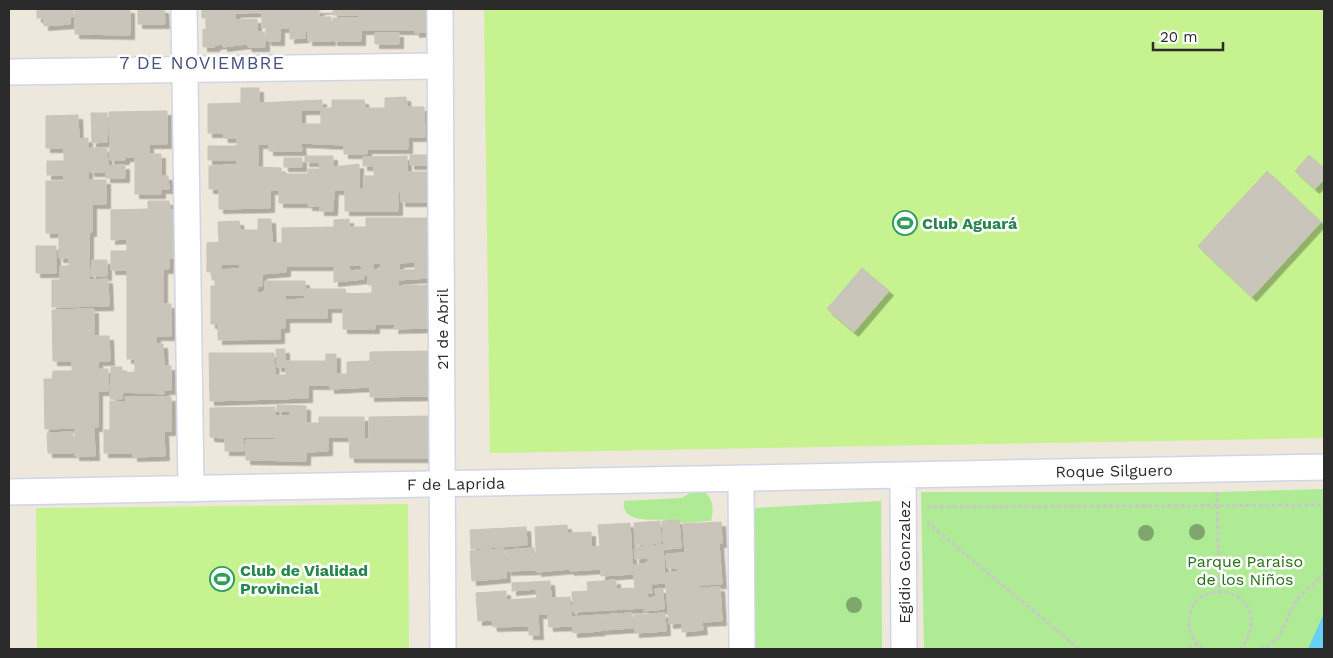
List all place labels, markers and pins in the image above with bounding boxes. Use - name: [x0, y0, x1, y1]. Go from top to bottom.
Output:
- sports icon: Club Aguará: [892, 210, 918, 236]
- place label: Club Aguará: [922, 214, 1018, 233]
- place label: Club de Vialidad Provincial: [240, 561, 368, 598]
- sports icon: Club de Vialidad Provincial: [209, 566, 235, 592]

